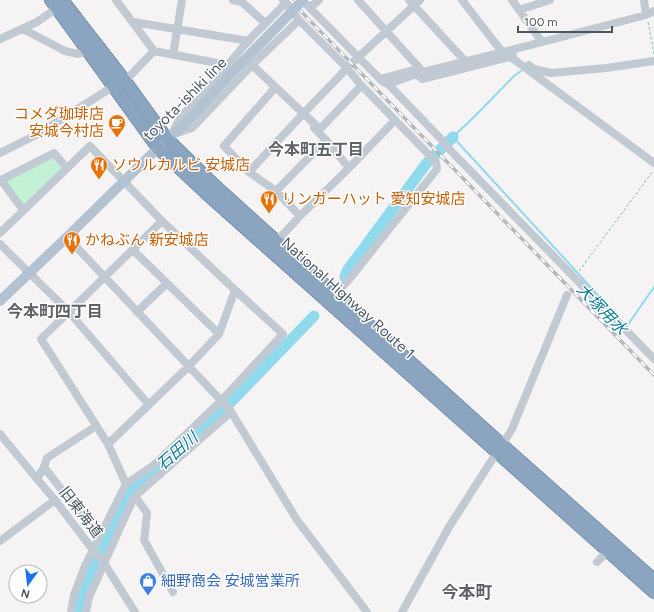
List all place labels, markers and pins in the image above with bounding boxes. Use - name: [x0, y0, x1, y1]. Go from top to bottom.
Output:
- place label: コメダ珈琲店 安城今村店: [14, 105, 104, 140]
- cafe icon: コメダ珈琲店 安城今村店: [107, 113, 127, 138]
- restaurant icon: ソウルカルビ 安城店: [89, 155, 109, 180]
- place label: ソウルカルビ 安城店: [112, 156, 250, 174]
- restaurant icon: リンガーハット 愛知安城店: [259, 189, 279, 214]
- place label: リンガーハット 愛知安城店: [282, 190, 465, 208]
- restaurant icon: かねぶん 新安城店: [62, 230, 82, 255]
- place label: かねぶん 新安城店: [85, 231, 209, 249]
- shop icon: 細野商会 安城営業所: [138, 571, 158, 596]
- place label: 細野商会 安城営業所: [161, 572, 300, 590]

